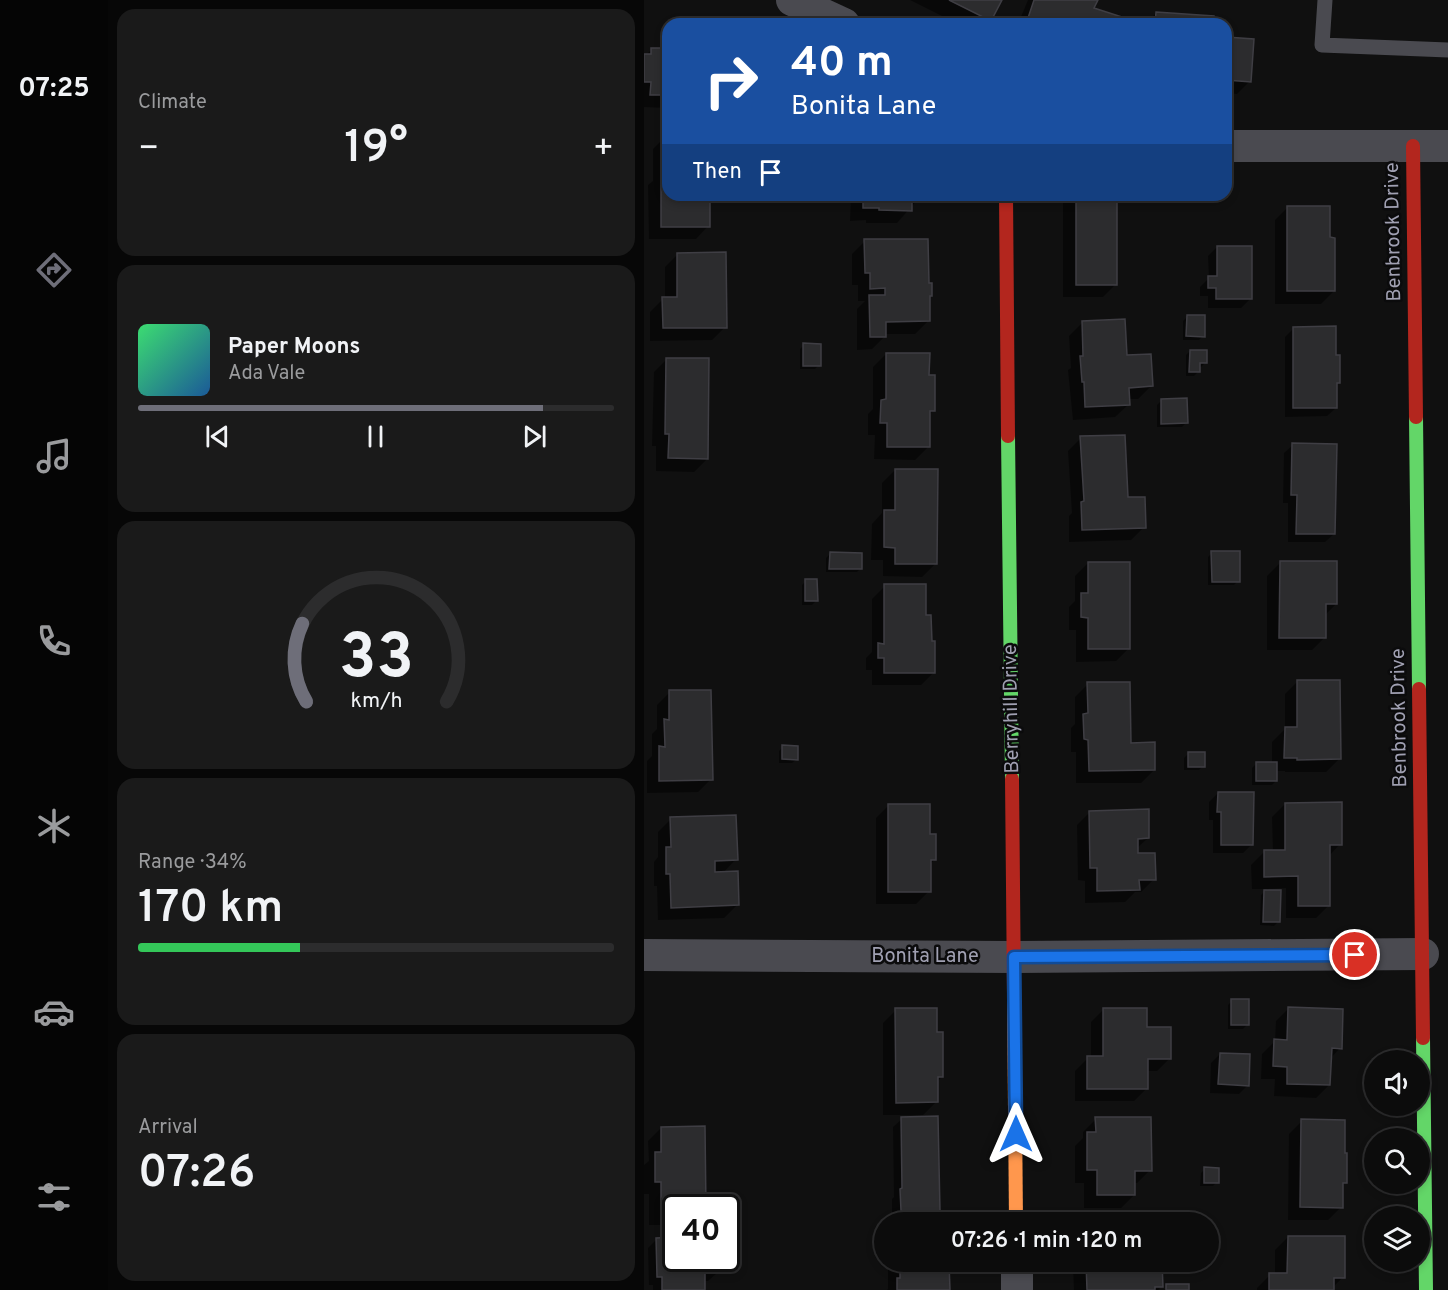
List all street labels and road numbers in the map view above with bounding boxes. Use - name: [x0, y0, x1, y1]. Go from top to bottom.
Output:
- street label: Benbrook Drive: [1380, 162, 1408, 302]
- street label: Berryhill Drive: [998, 644, 1026, 774]
- street label: Benbrook Drive: [1386, 648, 1414, 788]
- street label: Bonita Lane: [871, 944, 979, 970]

